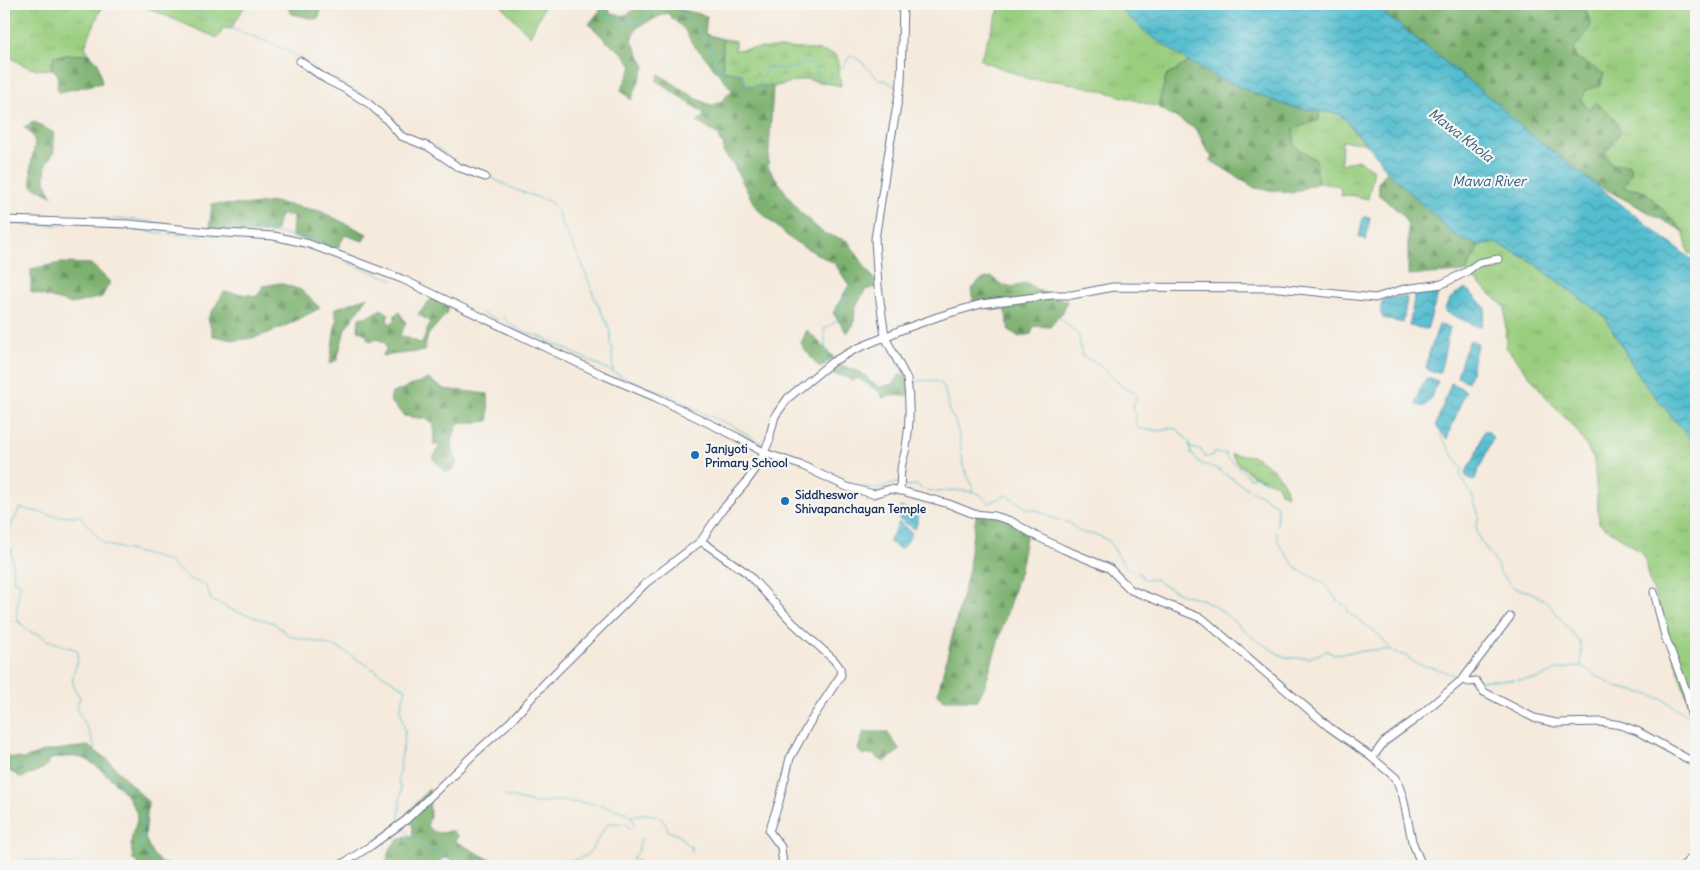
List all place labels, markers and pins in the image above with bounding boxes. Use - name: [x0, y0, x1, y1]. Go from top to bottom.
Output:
- place label: Janjyoti Primary School: [705, 441, 788, 471]
- marker: Janjyoti Primary School: [689, 449, 701, 461]
- place label: Siddheswor Shivapanchayan Temple: [795, 487, 927, 517]
- marker: Siddheswor Shivapanchayan Temple: [779, 495, 791, 507]

